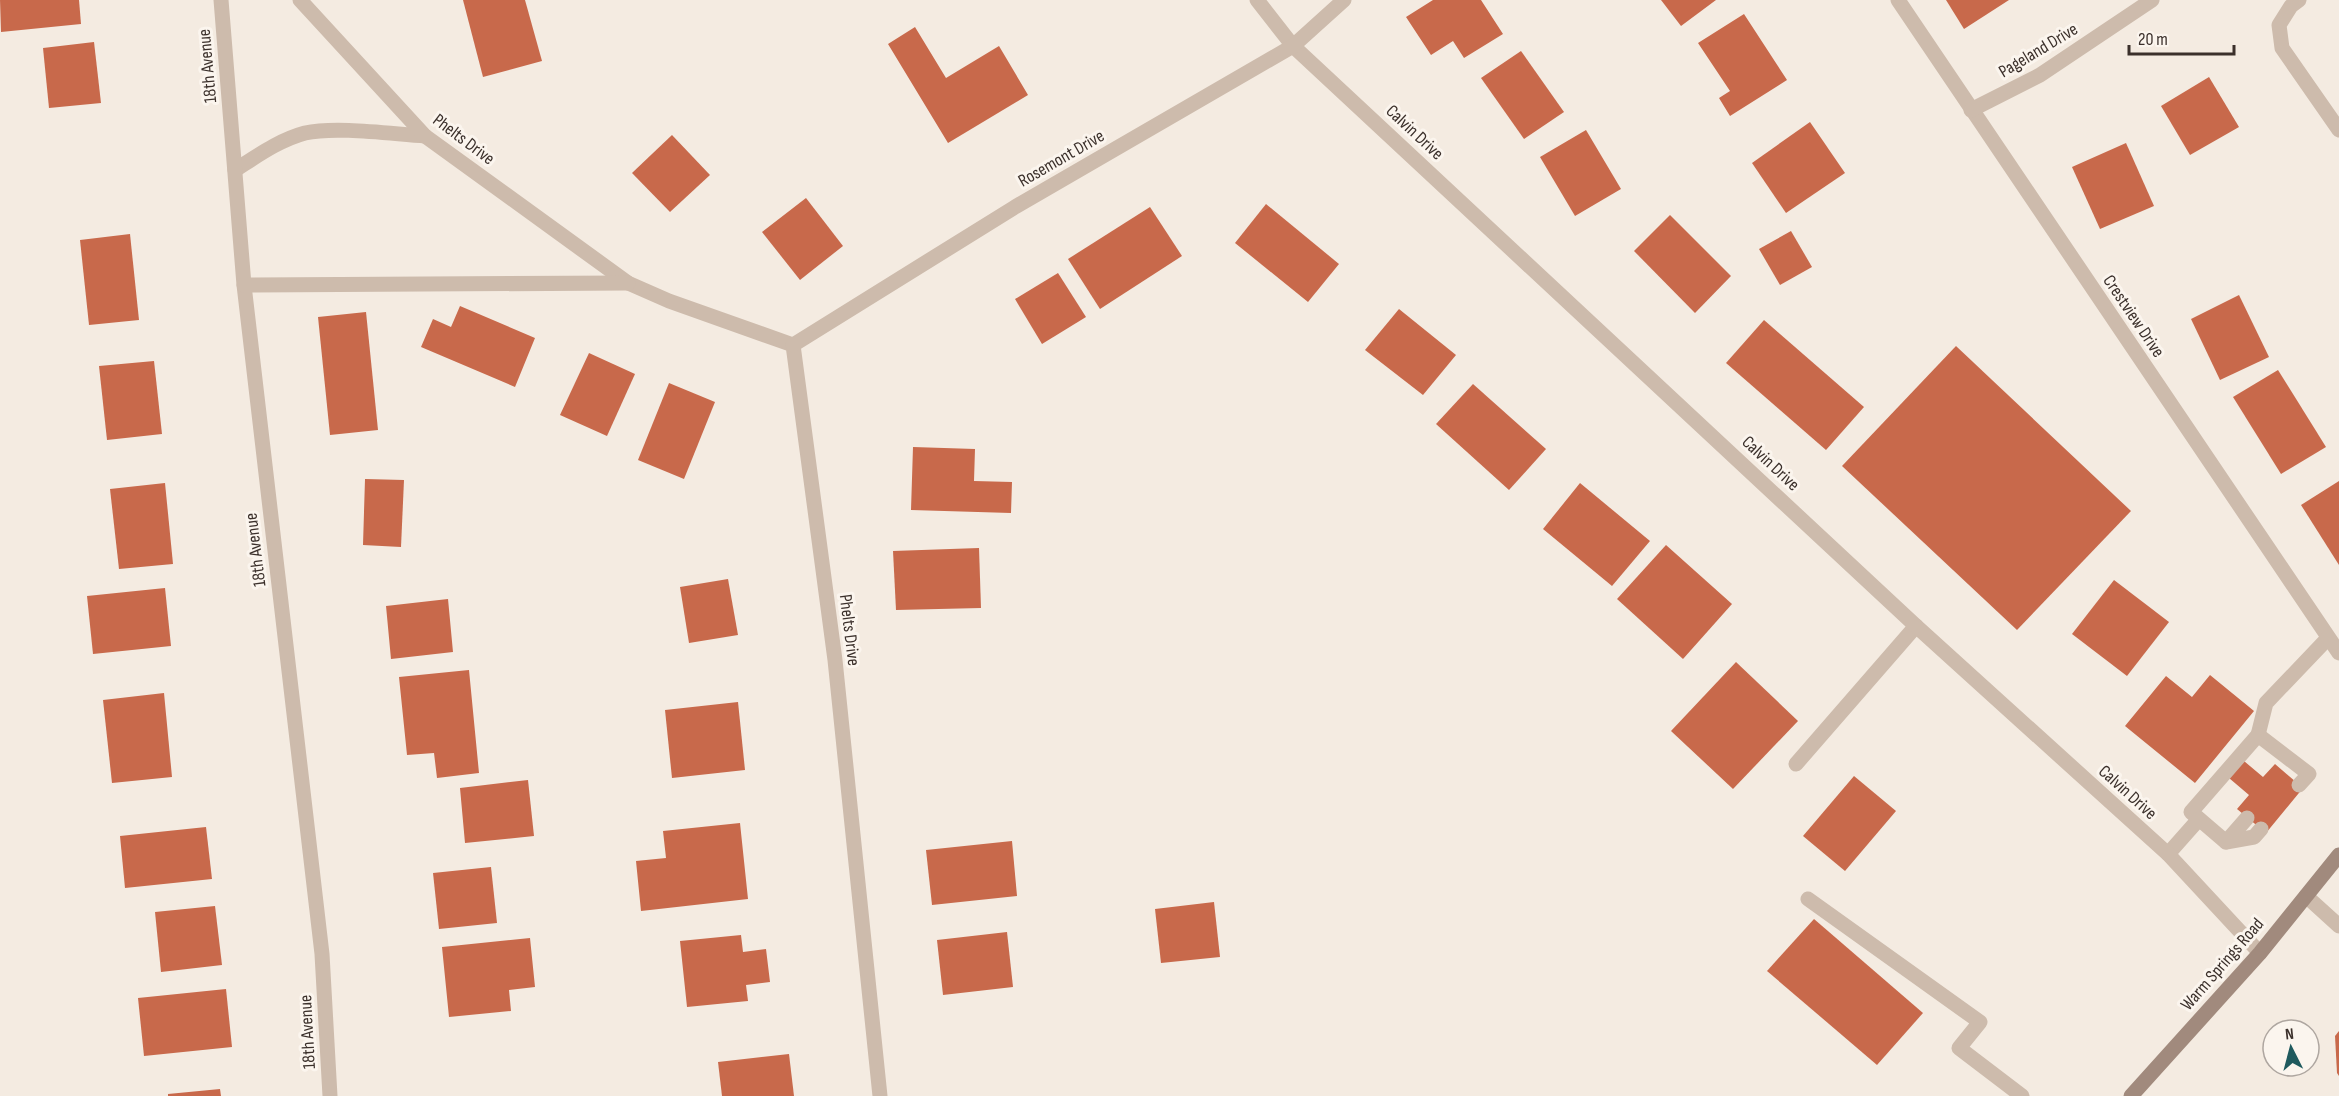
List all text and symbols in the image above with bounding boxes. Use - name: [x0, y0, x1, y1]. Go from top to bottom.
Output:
- scale bar: [2129, 18, 2234, 56]
- street label: Pageland Drive: [1995, 19, 2082, 82]
- street label: 18th Avenue: [194, 28, 221, 104]
- text: 20 m: [2138, 29, 2168, 50]
- street label: Calvin Drive: [1382, 100, 1448, 164]
- street label: Phelts Drive: [429, 109, 499, 169]
- street label: Rosemont Drive: [1014, 125, 1108, 192]
- street label: Crestview Drive: [2098, 271, 2169, 361]
- street label: Calvin Drive: [1738, 431, 1804, 495]
- street label: 18th Avenue: [241, 512, 270, 588]
- street label: Phelts Drive: [835, 593, 864, 667]
- street label: Calvin Drive: [2094, 761, 2161, 824]
- street label: Warm Springs Road: [2177, 914, 2268, 1015]
- street label: 18th Avenue: [295, 994, 320, 1070]
- north arrow: [2261, 1018, 2321, 1078]
- text: N: [2284, 1025, 2295, 1044]

